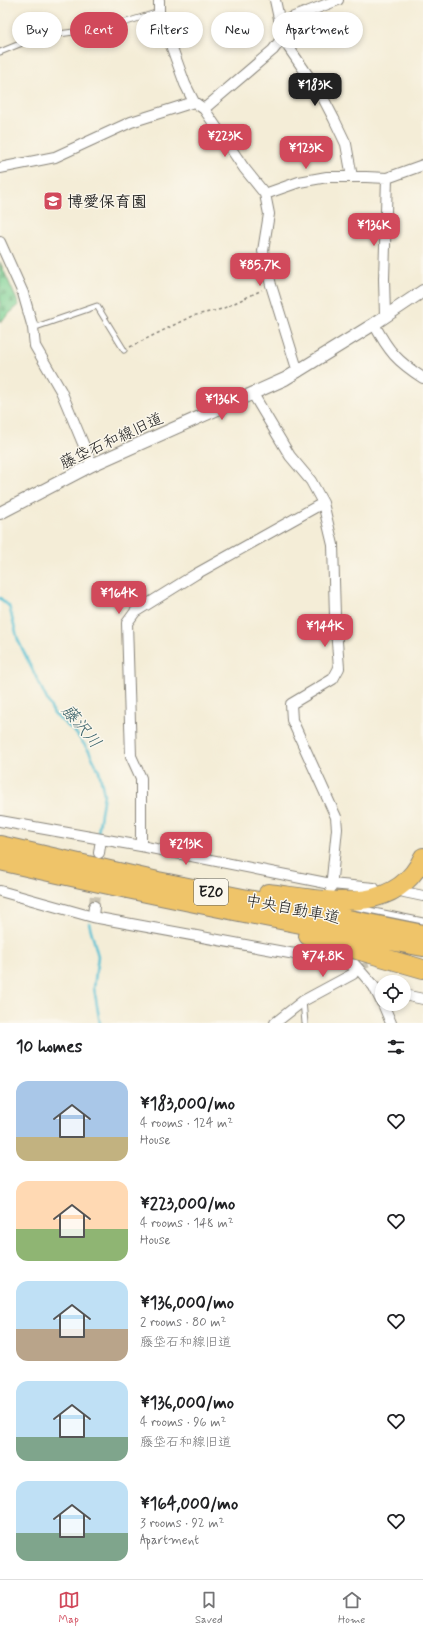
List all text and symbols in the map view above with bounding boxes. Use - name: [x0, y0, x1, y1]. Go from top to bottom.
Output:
- chip: Buy: [12, 12, 62, 48]
- chip: Rent: [70, 12, 128, 48]
- chip: Filters: [136, 12, 203, 48]
- chip: New: [211, 12, 264, 48]
- chip: Apartment: [272, 12, 363, 48]
- pin: ¥183K: [287, 73, 343, 107]
- text: ¥183K: [298, 77, 332, 94]
- pin: ¥223K: [197, 124, 253, 158]
- text: ¥223K: [207, 128, 243, 145]
- pin: ¥123K: [278, 136, 334, 170]
- text: ¥123K: [289, 140, 323, 157]
- school or university icon: 博愛保育園: [42, 190, 64, 212]
- place label: 博愛保育園: [67, 192, 147, 213]
- pin: ¥136K: [346, 213, 402, 247]
- text: ¥136K: [357, 217, 391, 234]
- pin: ¥85.7K: [227, 253, 293, 287]
- text: ¥85.7K: [239, 257, 281, 274]
- pin: ¥136K: [194, 387, 250, 421]
- text: ¥136K: [205, 391, 239, 408]
- street label: 藤垈石和線旧道: [56, 408, 167, 475]
- pin: ¥164K: [91, 581, 147, 615]
- text: ¥164K: [100, 585, 138, 602]
- pin: ¥144K: [297, 614, 353, 648]
- text: ¥144K: [306, 618, 344, 635]
- water label: 藤沢川: [56, 700, 106, 753]
- pin: ¥213K: [158, 832, 214, 866]
- text: ¥213K: [169, 836, 203, 853]
- road number: E20: [194, 879, 228, 905]
- street label: 中央自動車道: [244, 890, 342, 929]
- pin: ¥74.8K: [290, 944, 356, 978]
- text: ¥74.8K: [302, 948, 344, 965]
- map controls: [375, 975, 411, 1011]
- button: locate: [375, 975, 411, 1011]
- text: 10 homes: [16, 1036, 82, 1058]
- icon: filters: [385, 1036, 407, 1058]
- text: ¥183,000/mo: [140, 1093, 235, 1115]
- icon: home: [48, 1097, 96, 1145]
- icon: heart: [385, 1110, 407, 1132]
- text: 4 rooms · 124 m²: [140, 1115, 233, 1132]
- text: House: [140, 1132, 171, 1149]
- text: ¥223,000/mo: [140, 1193, 235, 1215]
- icon: home: [48, 1197, 96, 1245]
- icon: heart: [385, 1210, 407, 1232]
- text: 4 rooms · 148 m²: [140, 1215, 234, 1232]
- text: House: [140, 1232, 171, 1249]
- text: ¥136,000/mo: [140, 1292, 234, 1314]
- icon: home: [48, 1297, 96, 1345]
- icon: heart: [385, 1310, 407, 1332]
- text: 2 rooms · 80 m²: [140, 1314, 226, 1331]
- text: 藤垈石和線旧道: [140, 1334, 231, 1351]
- text: ¥136,000/mo: [140, 1392, 234, 1414]
- icon: home: [48, 1397, 96, 1445]
- icon: heart: [385, 1410, 407, 1432]
- text: 4 rooms · 96 m²: [140, 1414, 226, 1431]
- text: 藤垈石和線旧道: [140, 1434, 231, 1451]
- text: ¥164,000/mo: [140, 1493, 238, 1515]
- icon: home: [48, 1497, 96, 1545]
- icon: heart: [385, 1510, 407, 1532]
- text: 3 rooms · 92 m²: [140, 1515, 224, 1532]
- text: Apartment: [140, 1532, 199, 1549]
- tab: Map: [58, 1589, 80, 1627]
- tab: Saved: [195, 1589, 223, 1627]
- tab: Home: [338, 1589, 365, 1627]

